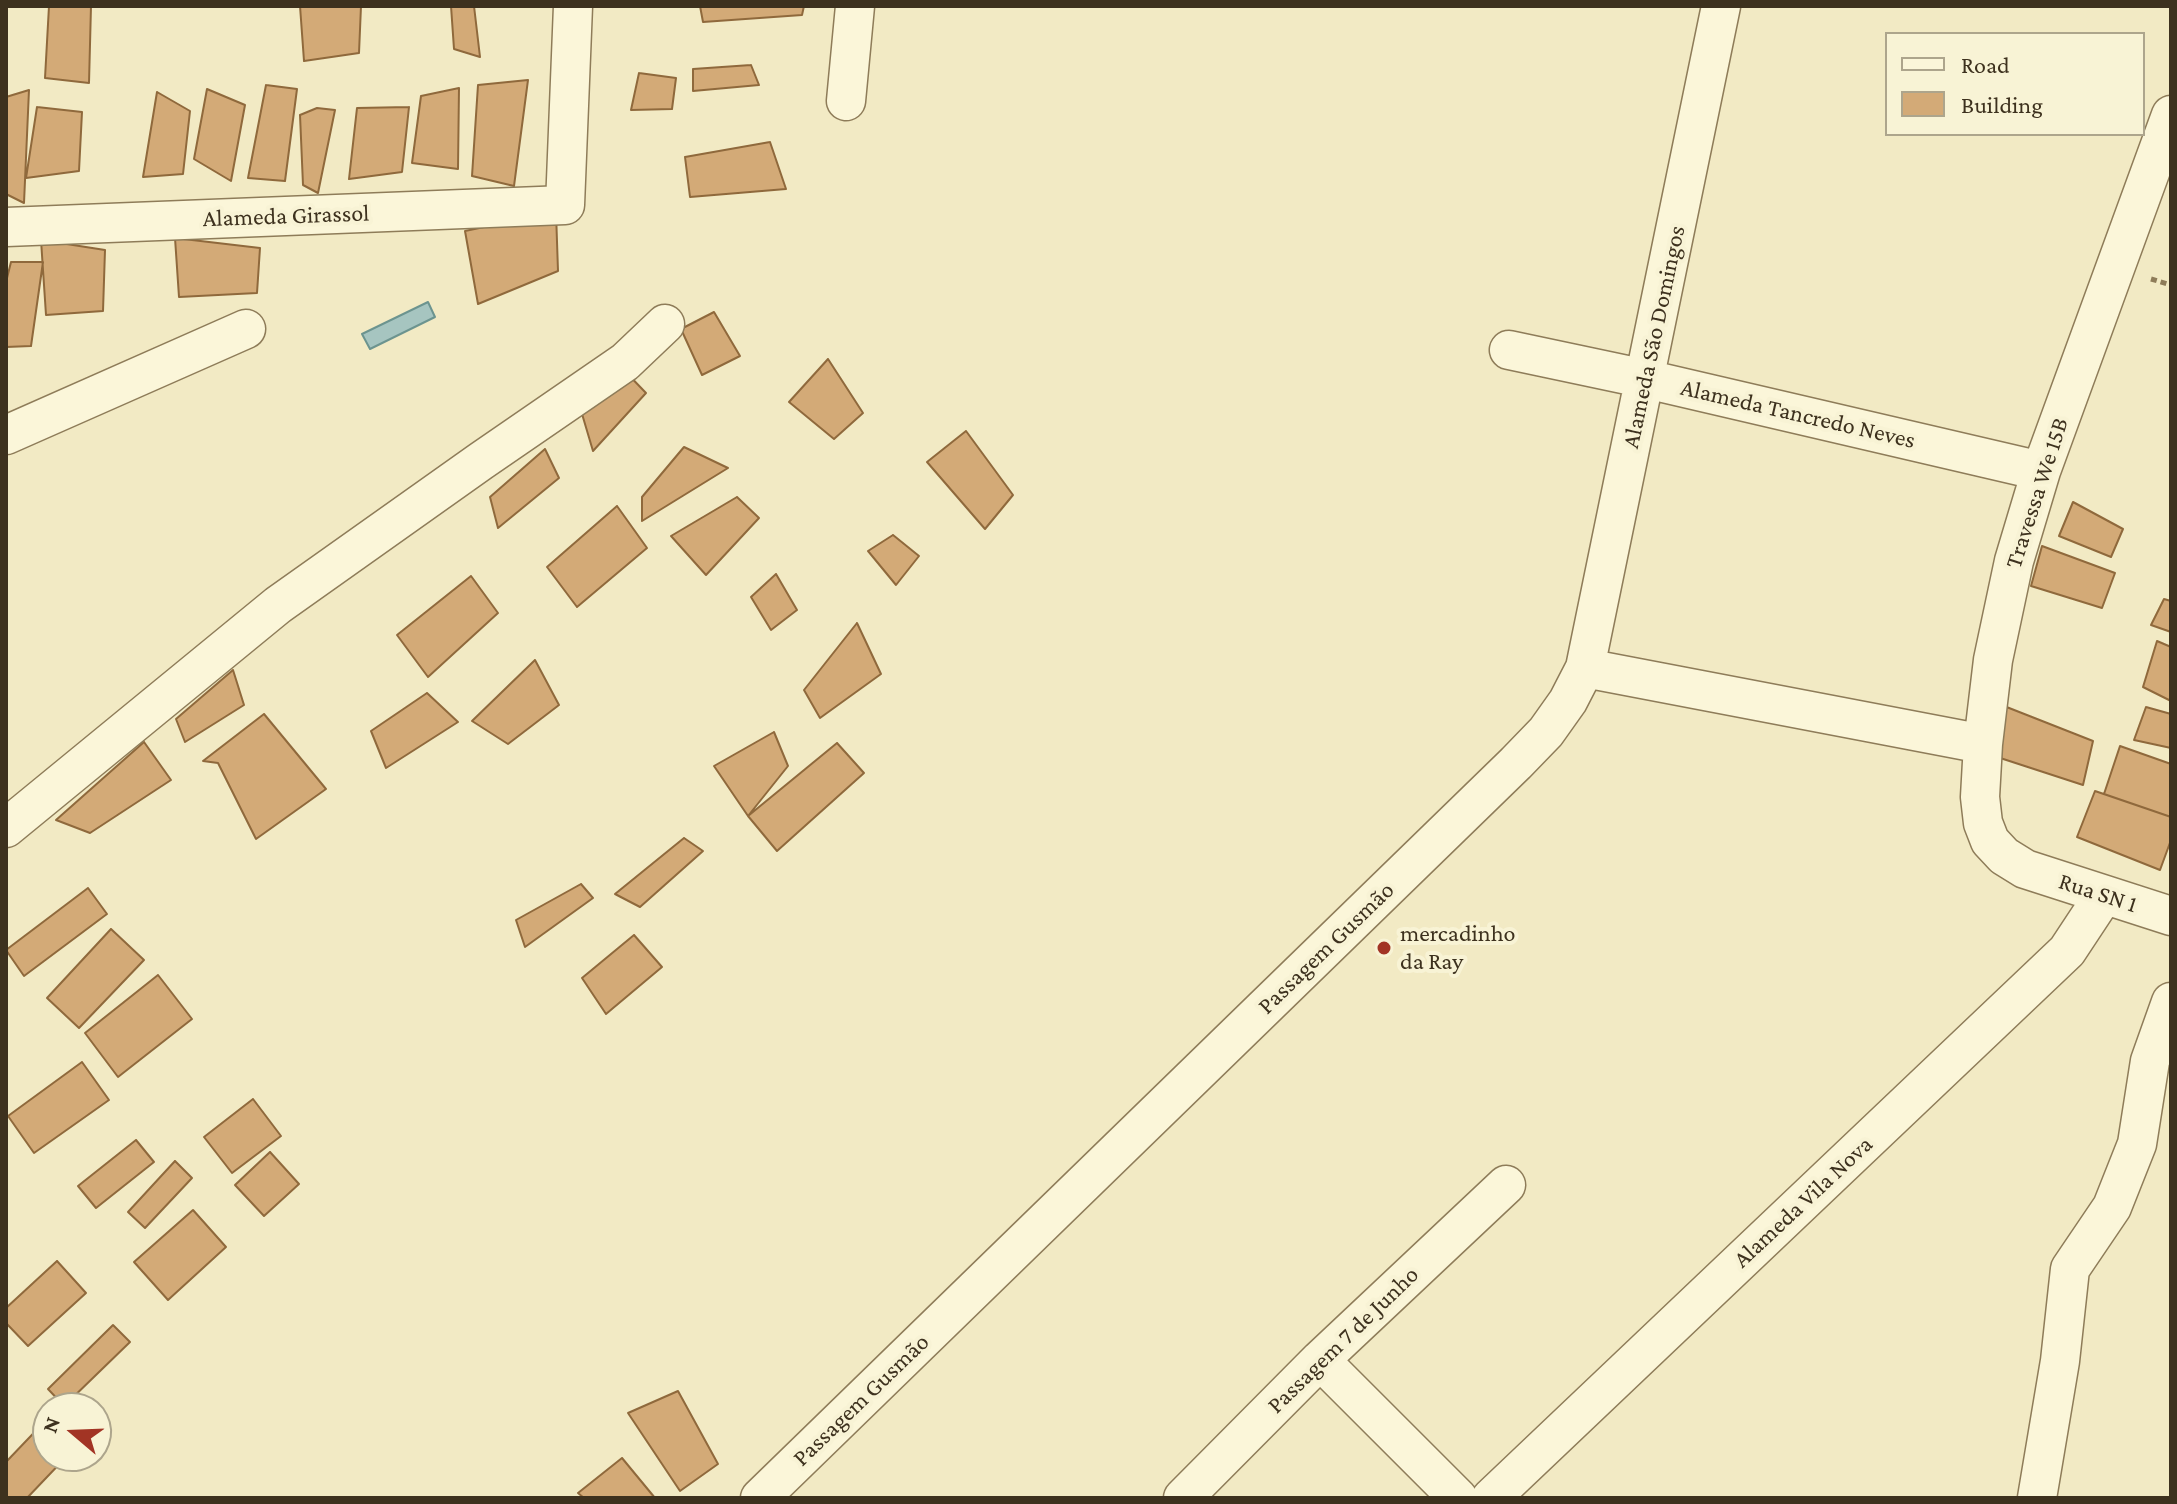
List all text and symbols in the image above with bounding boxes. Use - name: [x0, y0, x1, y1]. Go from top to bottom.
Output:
- legend: [1885, 32, 2145, 136]
- text: Road: [1961, 51, 2010, 78]
- text: Building: [1961, 91, 2043, 118]
- street label: Alameda Girassol: [202, 199, 370, 233]
- street label: Alameda São Domingos: [1616, 223, 1692, 451]
- street label: Alameda Tancredo Neves: [1678, 373, 1918, 455]
- street label: Travessa We 15B: [1999, 414, 2075, 572]
- street label: Rua SN 1: [2055, 867, 2141, 919]
- street label: Passagem Gusmão: [1252, 876, 1400, 1020]
- place label: mercadinho da Ray: [1400, 920, 1516, 976]
- marker: mercadinho da Ray: [1375, 939, 1393, 957]
- street label: Alameda Vila Nova: [1727, 1130, 1879, 1274]
- street label: Passagem 7 de Junho: [1261, 1260, 1425, 1420]
- street label: Passagem Gusmão: [787, 1328, 935, 1472]
- north arrow: [32, 1392, 112, 1472]
- text: N: [36, 1414, 65, 1436]

